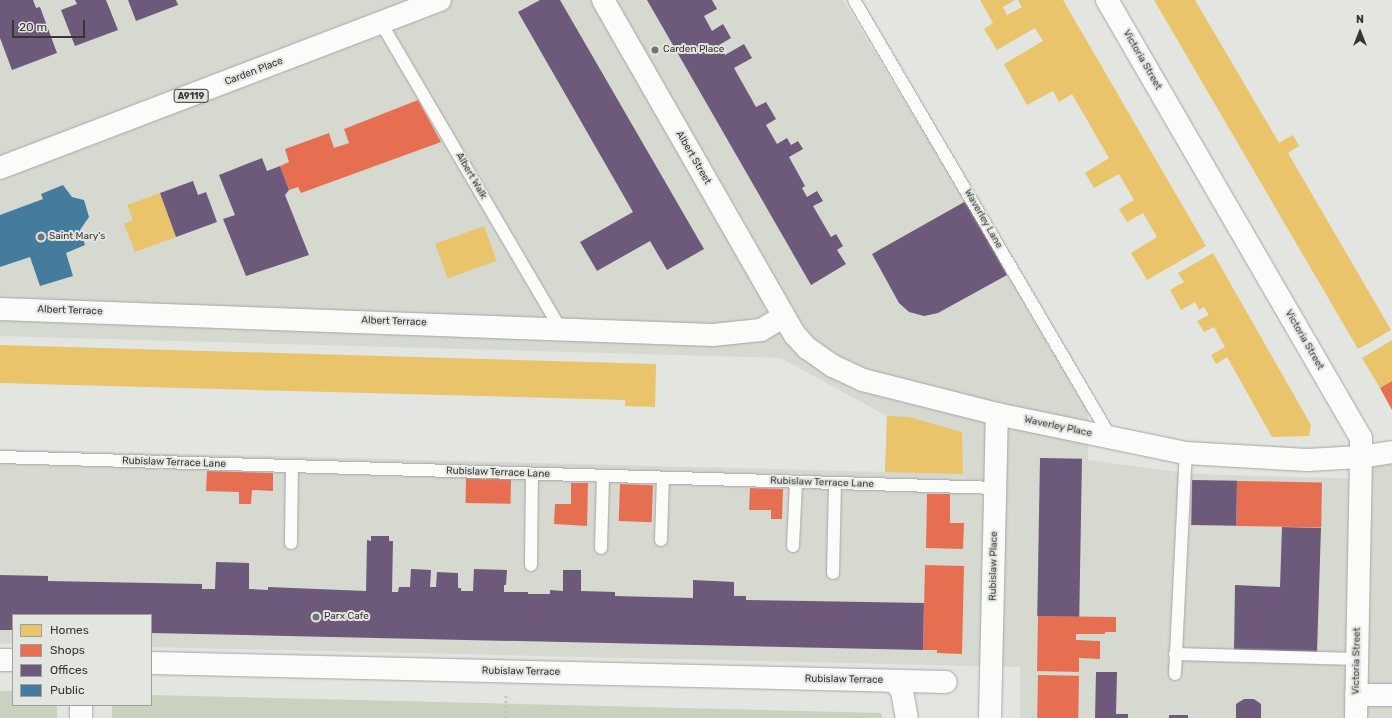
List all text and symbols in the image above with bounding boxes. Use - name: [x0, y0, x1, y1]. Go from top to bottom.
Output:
- scale bar: [14, 12, 87, 38]
- north arrow: [1340, 12, 1380, 52]
- text: N: [1356, 13, 1364, 26]
- text: 20 m: [19, 20, 47, 34]
- street label: Victoria Street: [1120, 28, 1164, 92]
- place label: Carden Place: [663, 44, 724, 56]
- marker: Carden Place: [650, 45, 660, 55]
- street label: Carden Place: [223, 55, 285, 89]
- road number: A9119: [173, 89, 209, 103]
- street label: Albert Street: [673, 129, 713, 187]
- street label: Albert Walk: [453, 151, 489, 201]
- street label: Waverley Lane: [961, 187, 1005, 251]
- place label: Saint Mary's: [49, 231, 105, 243]
- marker: Saint Mary's: [36, 232, 46, 242]
- street label: Albert Terrace: [37, 304, 103, 318]
- street label: Victoria Street: [1282, 308, 1326, 372]
- street label: Albert Terrace: [361, 315, 427, 329]
- street label: Waverley Place: [1023, 414, 1093, 440]
- street label: Rubislaw Terrace Lane: [122, 455, 226, 471]
- street label: Rubislaw Terrace Lane: [446, 465, 550, 481]
- street label: Rubislaw Terrace Lane: [770, 475, 874, 491]
- street label: Rubislaw Place: [987, 531, 1001, 601]
- place label: Parx Cafe: [324, 611, 369, 623]
- marker: Parx Cafe: [311, 612, 321, 622]
- legend: [12, 614, 152, 706]
- text: Homes: [50, 623, 89, 637]
- street label: Victoria Street: [1350, 627, 1364, 695]
- text: Shops: [50, 643, 85, 657]
- text: Offices: [50, 663, 88, 677]
- street label: Rubislaw Terrace: [481, 665, 561, 679]
- street label: Rubislaw Terrace: [804, 673, 884, 687]
- text: Public: [50, 683, 85, 697]

